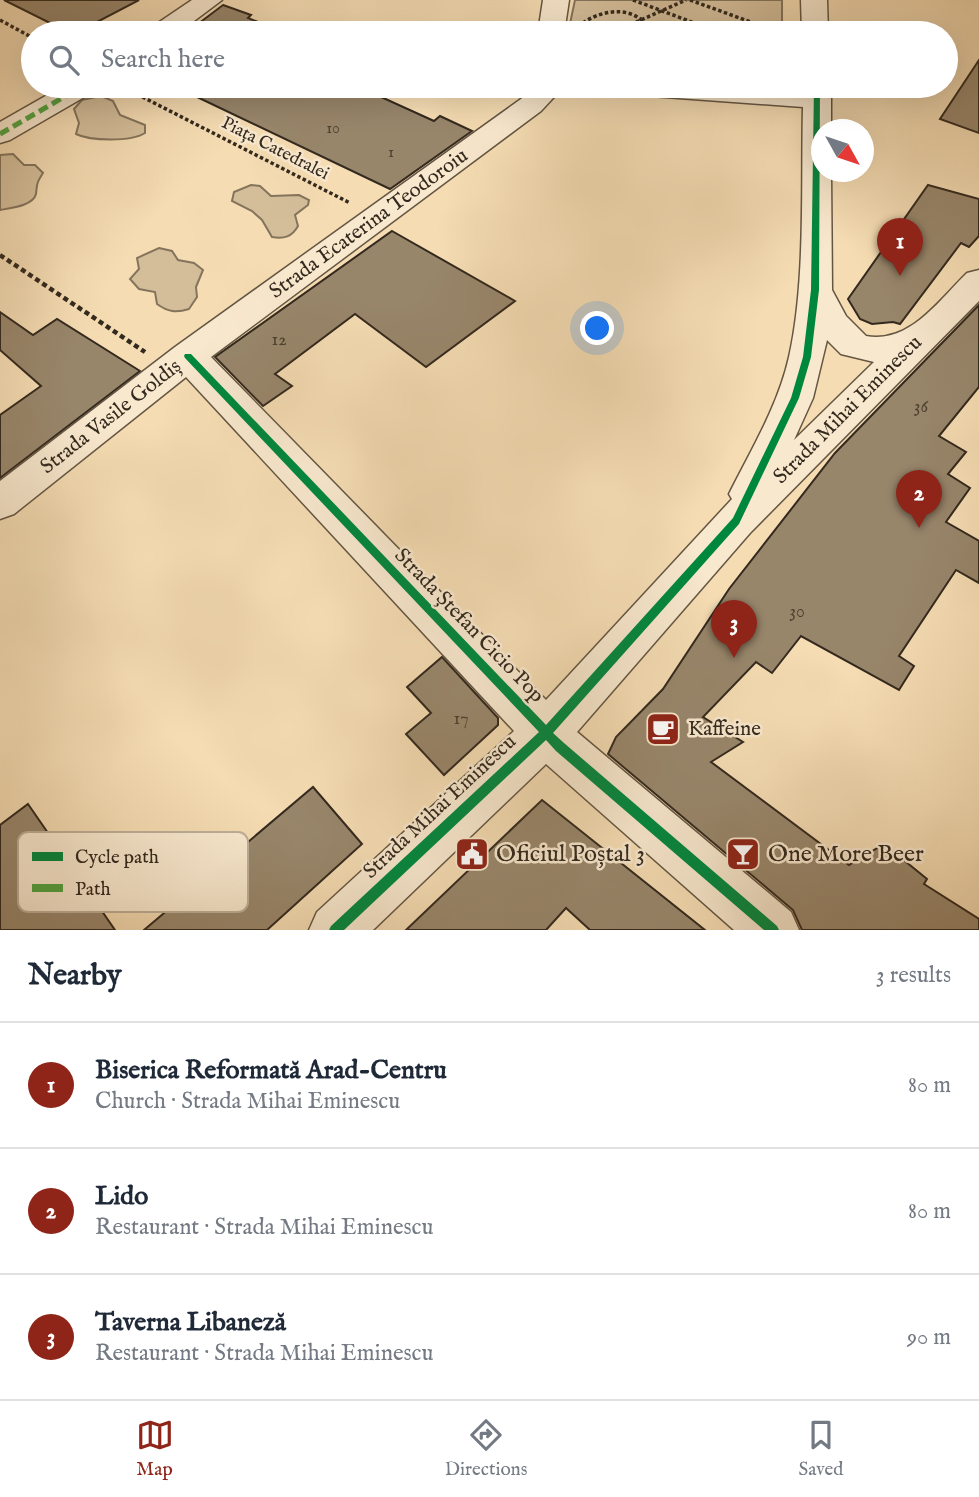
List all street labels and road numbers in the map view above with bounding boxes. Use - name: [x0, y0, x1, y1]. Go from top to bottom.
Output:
- street label: Piața Catedralei: [217, 112, 333, 186]
- street label: Strada Ecaterina Teodoroiu: [264, 143, 474, 305]
- street label: Strada Mihai Eminescu: [768, 330, 928, 490]
- street label: Strada Vasile Goldiș: [35, 353, 187, 481]
- street label: Strada Ștefan Cicio Pop: [388, 543, 550, 709]
- street label: Strada Mihai Eminescu: [358, 729, 522, 885]

